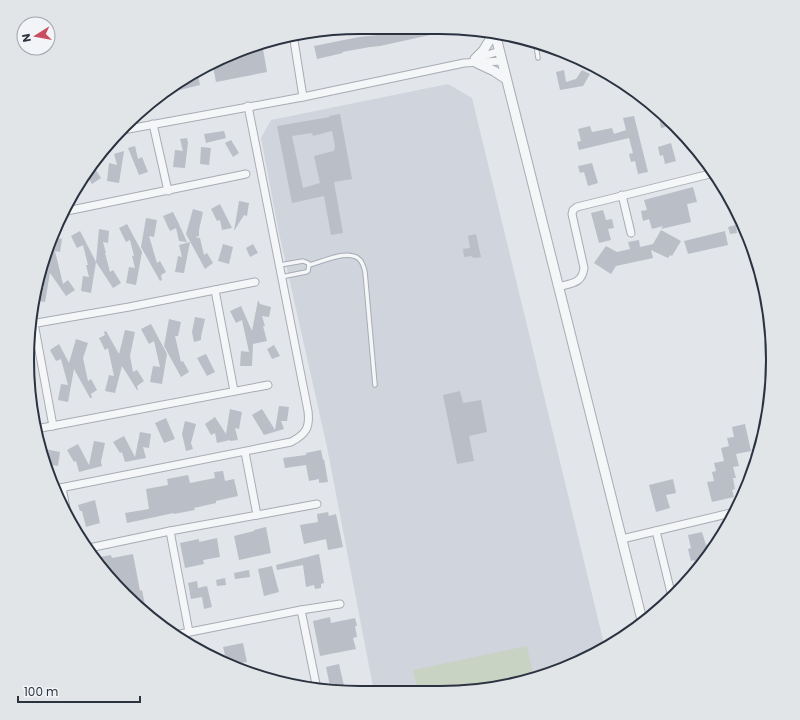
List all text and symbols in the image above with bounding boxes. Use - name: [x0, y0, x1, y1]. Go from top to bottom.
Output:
- north arrow: [16, 16, 56, 56]
- text: N: [18, 32, 35, 43]
- scale bar: [18, 678, 140, 704]
- text: 100 m: [24, 683, 58, 700]

